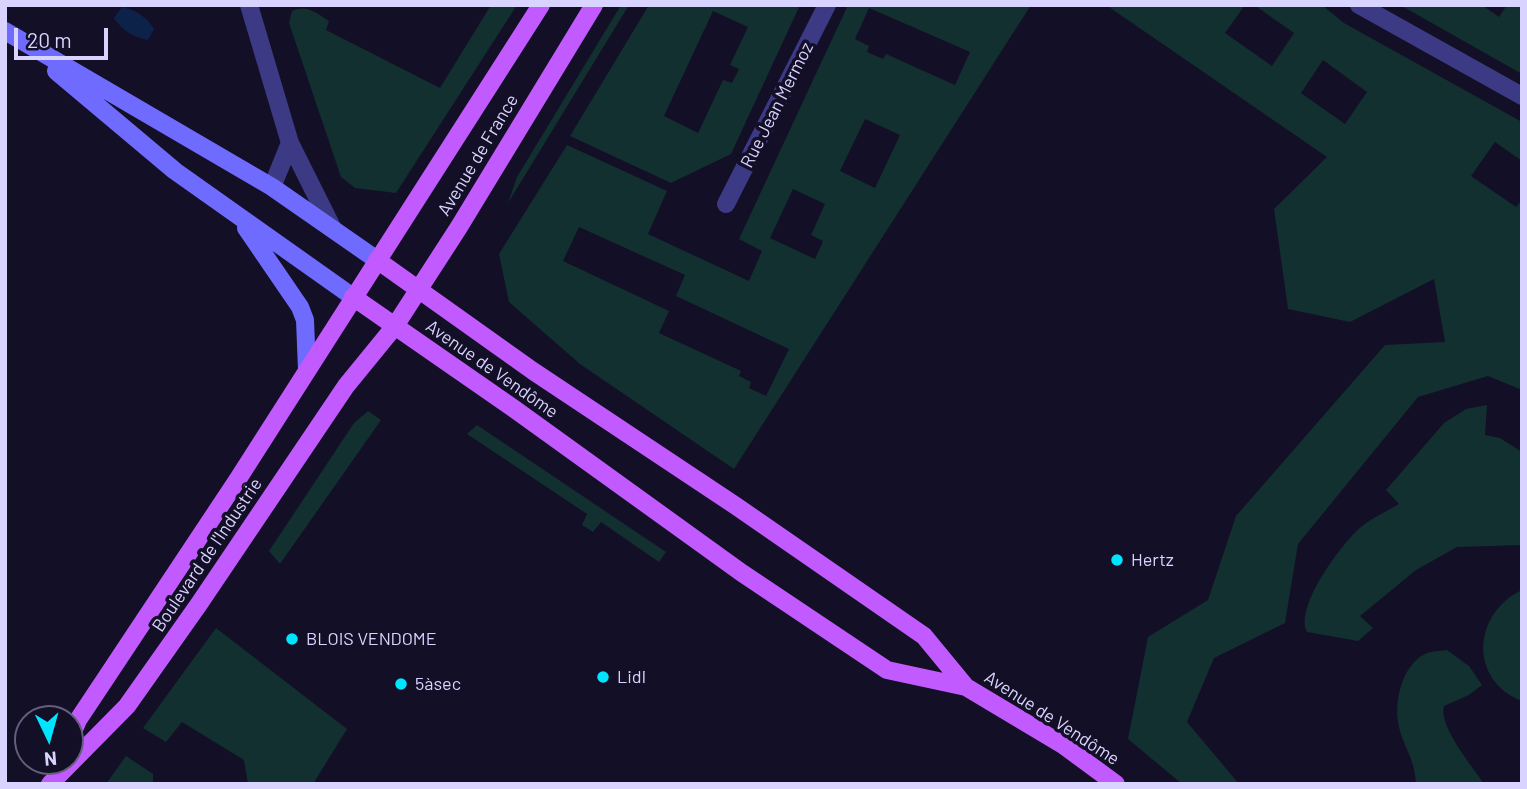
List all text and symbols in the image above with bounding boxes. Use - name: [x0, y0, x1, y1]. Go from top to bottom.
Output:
- scale bar: [18, 14, 112, 58]
- text: 20 m: [27, 27, 72, 52]
- street label: Rue Jean Mermoz: [736, 39, 818, 171]
- street label: Avenue de France: [433, 90, 523, 220]
- street label: Avenue de Vendôme: [422, 315, 562, 423]
- street label: Boulevard de l'Industrie: [147, 474, 267, 636]
- place label: Hertz: [1131, 549, 1174, 571]
- marker: Hertz: [1109, 552, 1125, 568]
- place label: BLOIS VENDOME: [306, 628, 437, 650]
- marker: BLOIS VENDOME: [284, 631, 300, 647]
- place label: Lidl: [617, 666, 646, 688]
- street label: Avenue de Vendôme: [980, 666, 1124, 770]
- marker: Lidl: [595, 669, 611, 685]
- place label: 5àsec: [415, 673, 461, 695]
- marker: 5àsec: [393, 676, 409, 692]
- north arrow: [14, 705, 84, 775]
- text: N: [43, 747, 58, 771]

